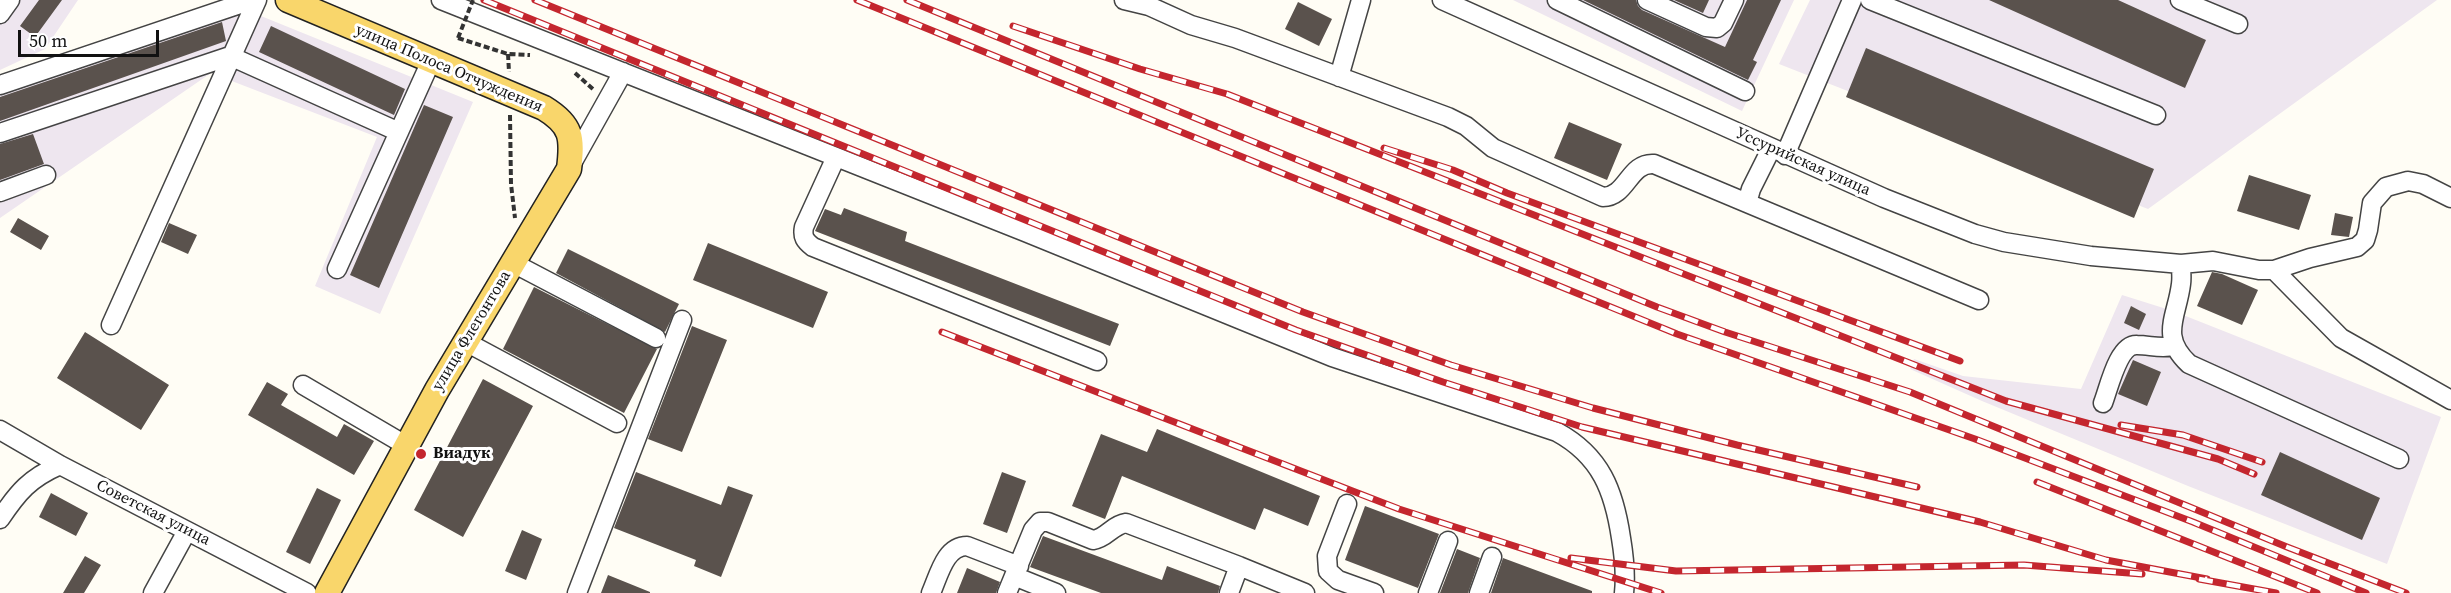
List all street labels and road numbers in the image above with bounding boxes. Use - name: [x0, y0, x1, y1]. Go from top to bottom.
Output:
- street label: улица Полоса Отчуждения: [352, 21, 546, 117]
- street label: Уссурийская улица: [1733, 124, 1873, 200]
- street label: улица Флегонтова: [429, 268, 515, 394]
- street label: Советская улица: [93, 476, 213, 550]

